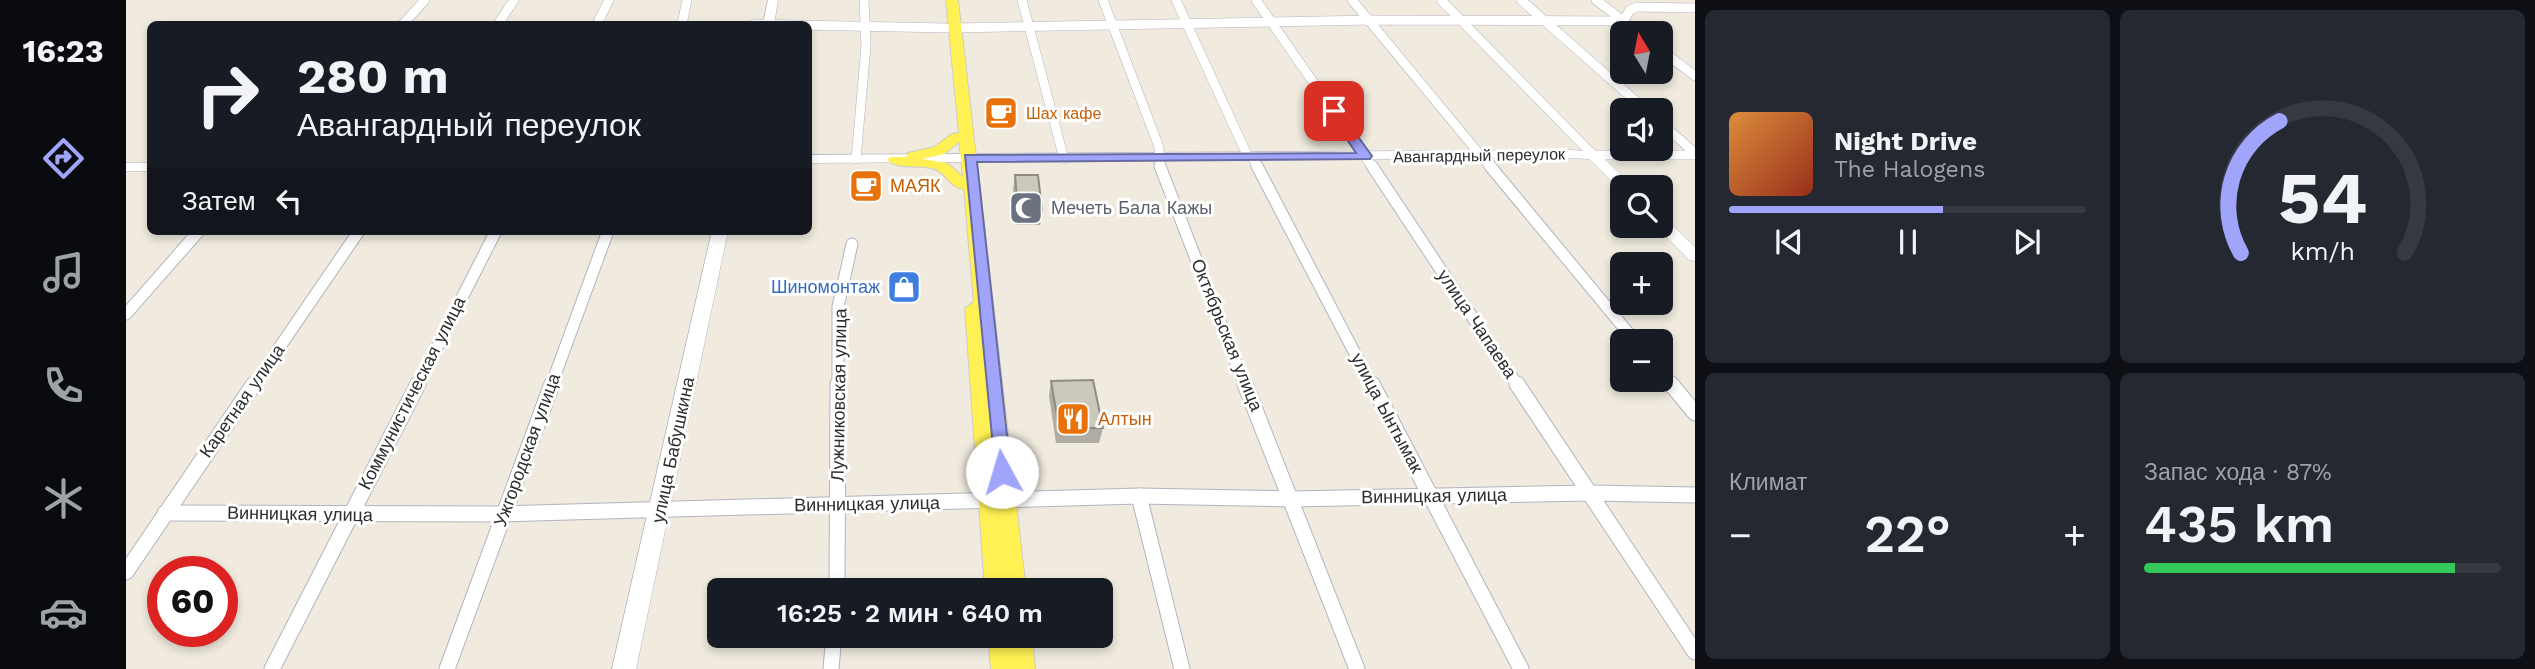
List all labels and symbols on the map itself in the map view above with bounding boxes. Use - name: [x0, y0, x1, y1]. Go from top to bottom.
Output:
- north arrow: [1610, 21, 1673, 84]
- pin: [1304, 81, 1364, 141]
- cafe icon: Шах кафе: [982, 94, 1020, 132]
- place label: Шах кафе: [1026, 104, 1101, 123]
- street label: Авангардный переулок: [1393, 144, 1566, 166]
- cafe icon: МАЯК: [847, 167, 885, 205]
- place label: МАЯК: [890, 175, 941, 196]
- mosque icon: Мечеть Бала Кажы: [1007, 189, 1045, 227]
- place label: Мечеть Бала Кажы: [1051, 197, 1212, 218]
- street label: Октябрьская улица: [1187, 256, 1268, 415]
- street label: улица Чапаева: [1433, 265, 1522, 383]
- shop icon: Шиномонтаж: [885, 268, 923, 306]
- place label: Шиномонтаж: [771, 276, 880, 297]
- street label: Коммунистическая улица: [354, 292, 470, 493]
- street label: Лужниковская улица: [826, 307, 851, 482]
- street label: Каретная улица: [195, 339, 289, 461]
- street label: улица Ынтымак: [1347, 349, 1428, 476]
- street label: Ужгородская улица: [489, 369, 564, 529]
- street label: улица Бабушкина: [647, 374, 698, 525]
- restaurant icon: Алтын: [1054, 400, 1092, 438]
- place label: Алтын: [1098, 408, 1152, 429]
- position arrow: [965, 435, 1039, 509]
- street label: Винницкая улица: [1361, 484, 1508, 507]
- street label: Винницкая улица: [794, 492, 941, 515]
- street label: Винницкая улица: [227, 502, 374, 525]
- speed limit sign: 60: [147, 556, 238, 647]

